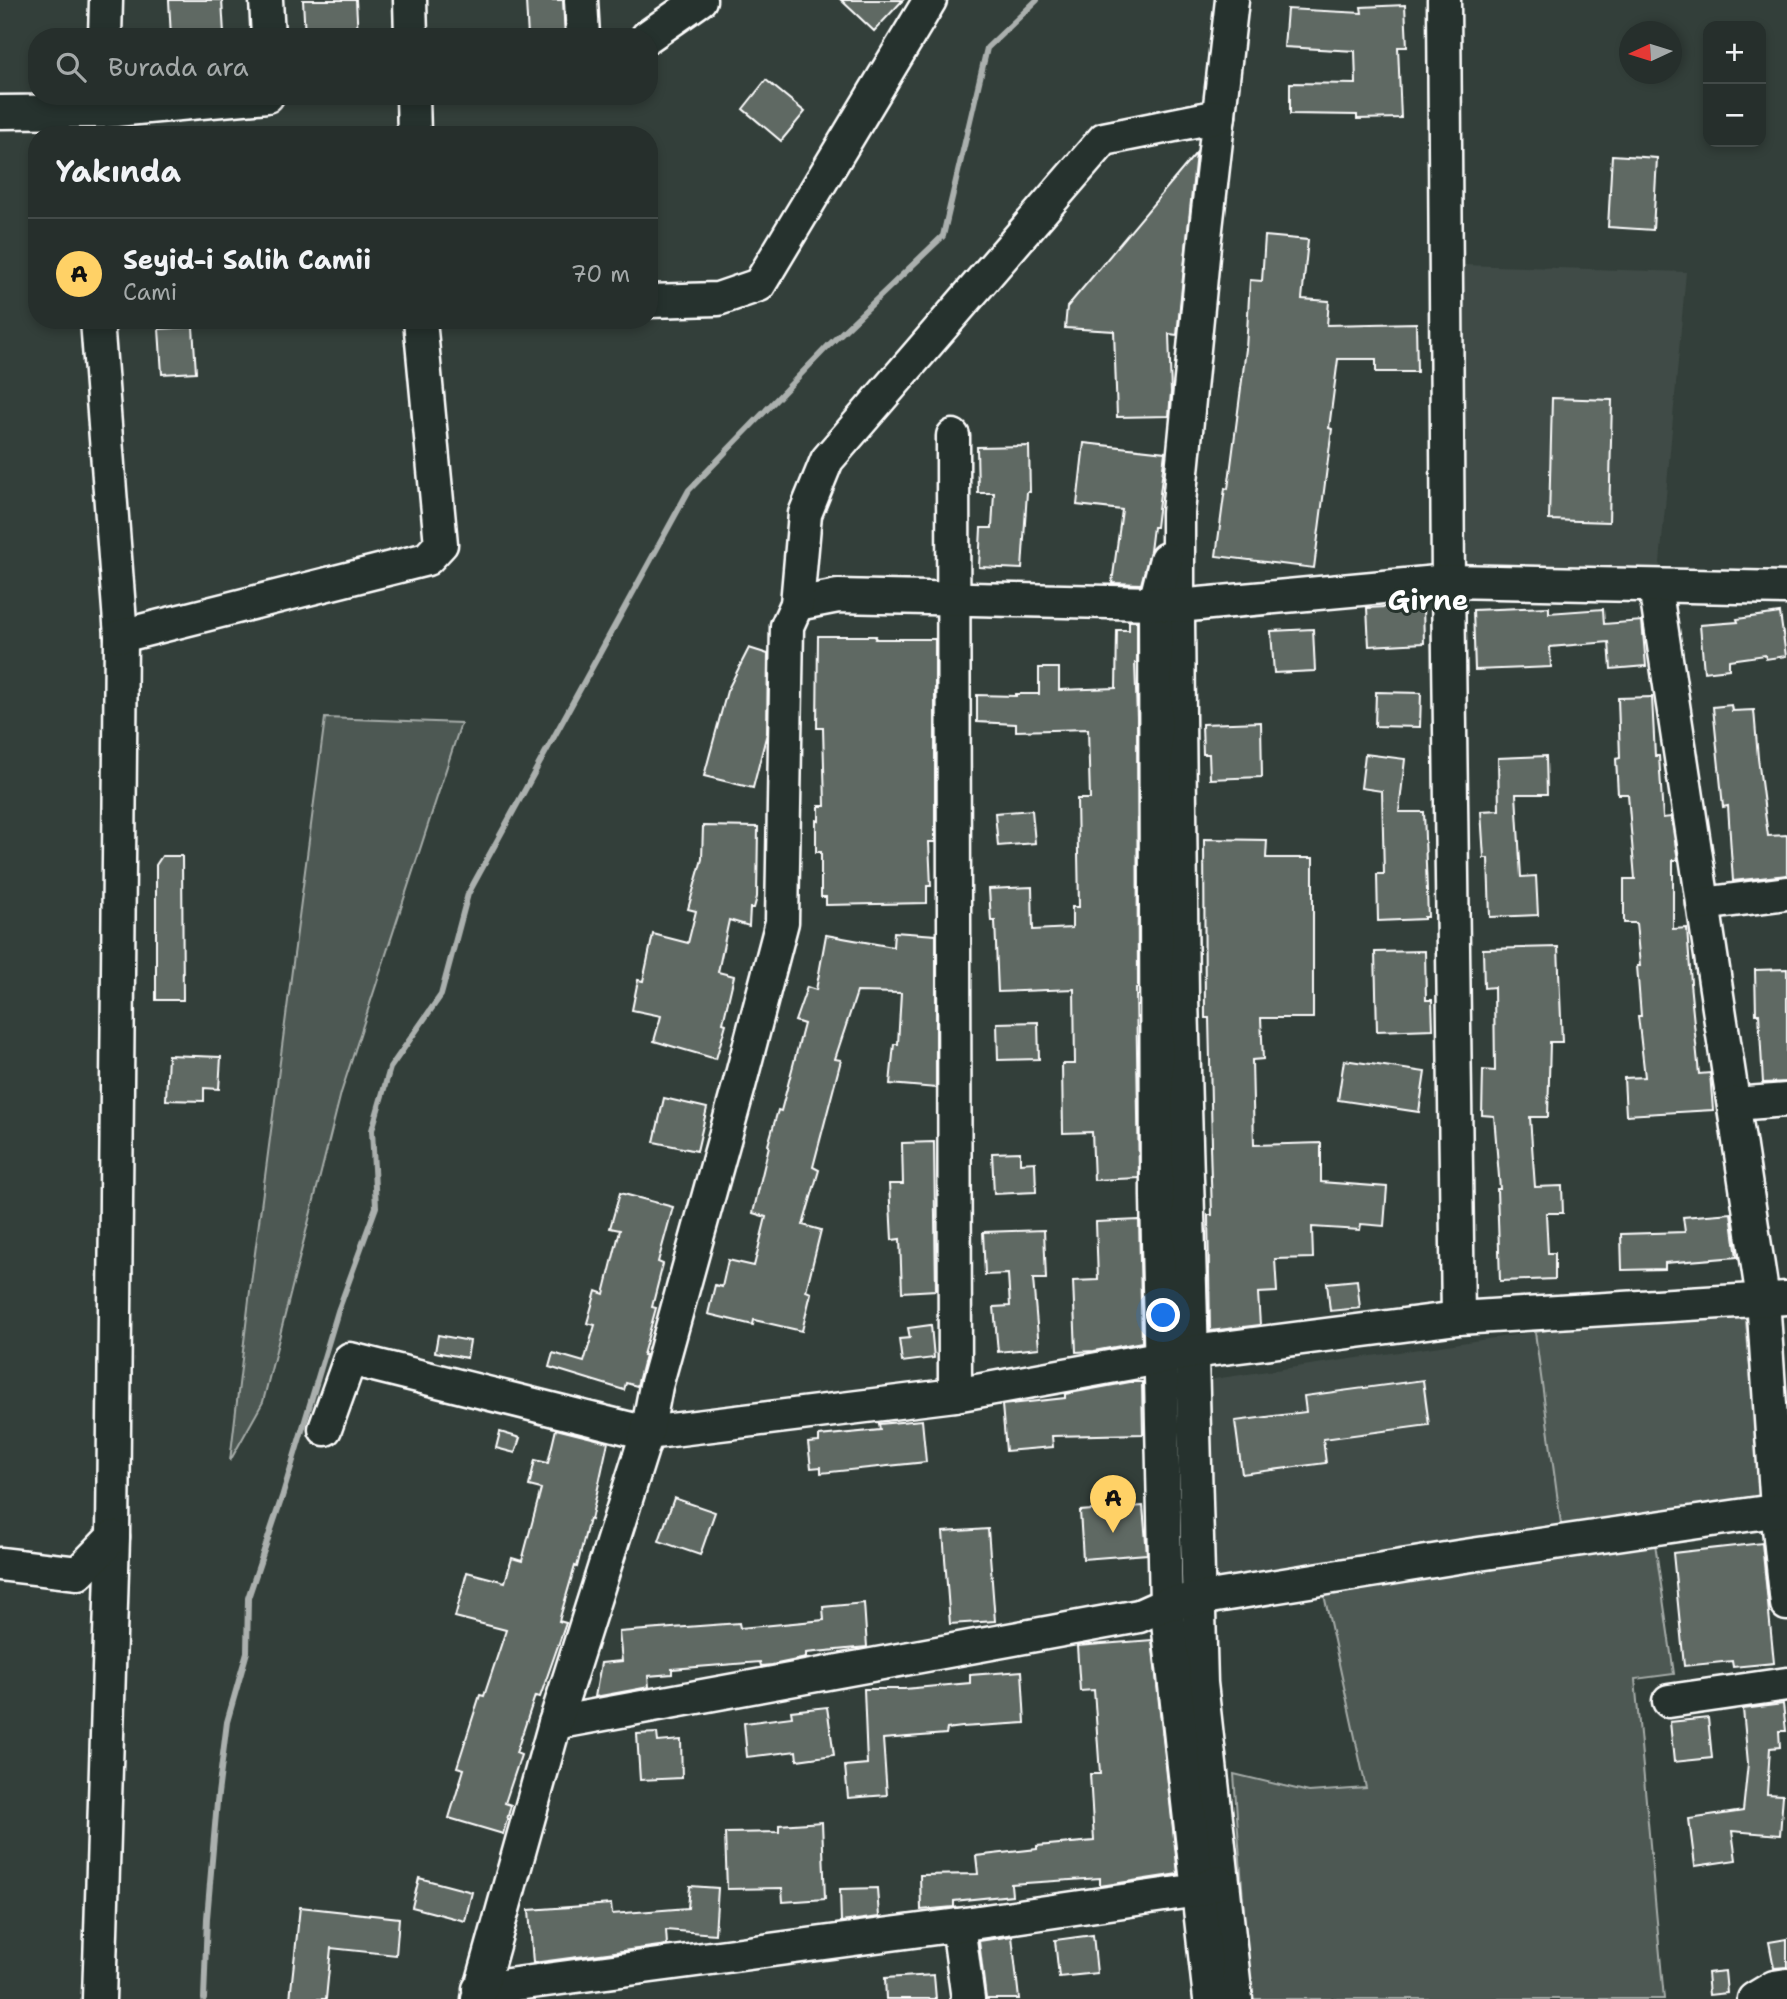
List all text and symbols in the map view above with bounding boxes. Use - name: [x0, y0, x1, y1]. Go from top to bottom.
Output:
- north arrow: [1619, 21, 1682, 84]
- map controls: [1703, 21, 1766, 147]
- button: +: [1703, 21, 1766, 84]
- search box: [28, 28, 658, 105]
- icon: search: [52, 48, 90, 86]
- text: Burada ara: [108, 49, 249, 84]
- button: −: [1703, 84, 1766, 147]
- text: Yakında: [56, 151, 181, 192]
- text: Seyid-i Salih Camii: [123, 242, 371, 277]
- text: A: [70, 259, 88, 289]
- text: 70 m: [571, 259, 630, 289]
- text: Cami: [123, 277, 177, 307]
- district label: Girne: [1388, 581, 1468, 619]
- your location: [1146, 1298, 1180, 1332]
- pin: A: [1090, 1475, 1136, 1533]

